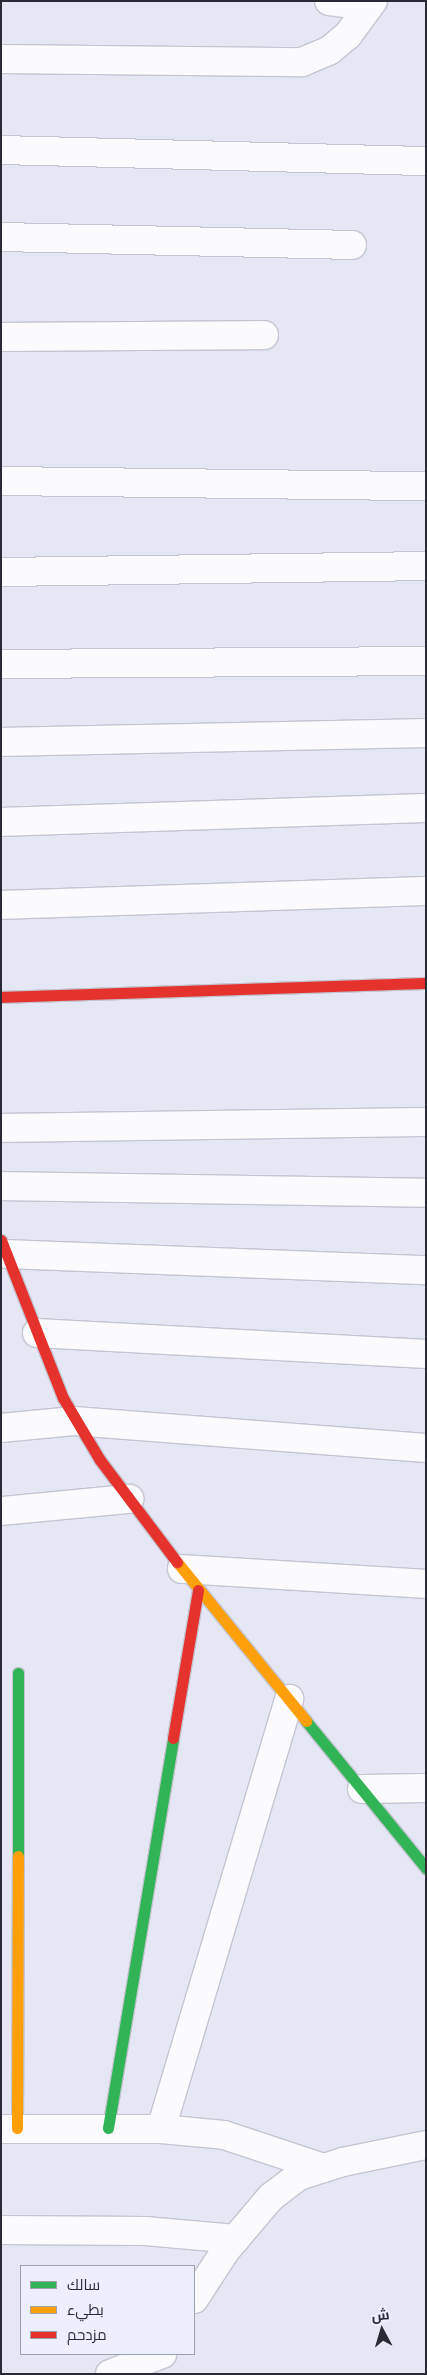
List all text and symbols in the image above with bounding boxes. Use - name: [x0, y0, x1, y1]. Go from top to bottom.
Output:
- legend: [20, 2265, 195, 2355]
- text: سالك: [67, 2275, 100, 2294]
- text: بطيء: [67, 2300, 104, 2319]
- north arrow: [357, 2305, 407, 2355]
- text: ش: [371, 2305, 390, 2325]
- text: مزدحم: [67, 2325, 107, 2344]

